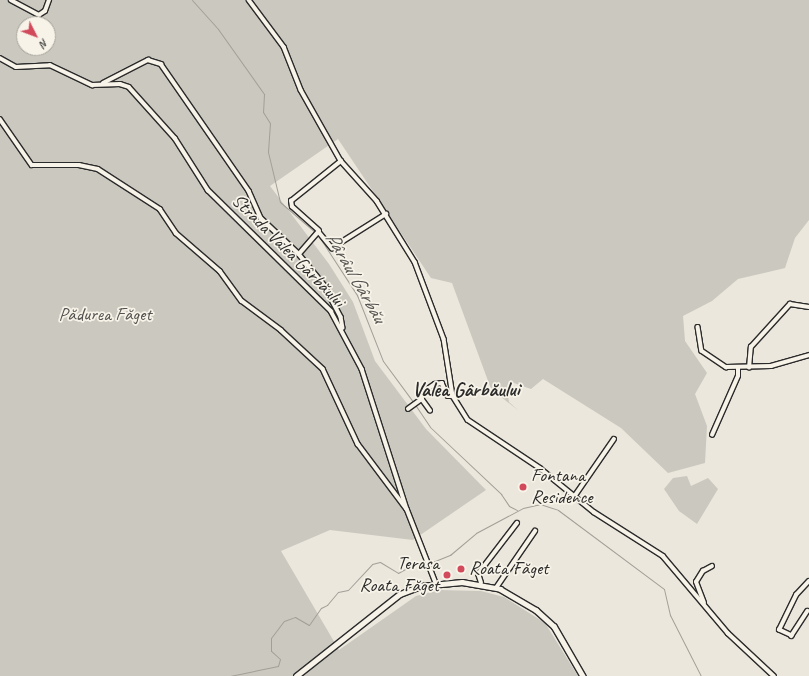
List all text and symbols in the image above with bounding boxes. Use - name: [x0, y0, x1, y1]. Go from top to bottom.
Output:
- north arrow: [16, 16, 56, 56]
- text: N: [37, 36, 52, 51]
- street label: Strada Valea Gârbăului: [227, 190, 349, 312]
- water label: Pârâul Gârbău: [321, 228, 391, 326]
- park label: Pădurea Făget: [59, 304, 151, 326]
- district label: Valea Gârbăului: [412, 377, 520, 401]
- place label: Fontana Residence: [531, 465, 592, 509]
- marker: Fontana Residence: [518, 482, 528, 492]
- place label: Terasa Roata Făget: [360, 553, 439, 597]
- place label: Roata Făget: [469, 558, 548, 580]
- marker: Roata Făget: [456, 564, 466, 574]
- marker: Terasa Roata Făget: [442, 570, 452, 580]

